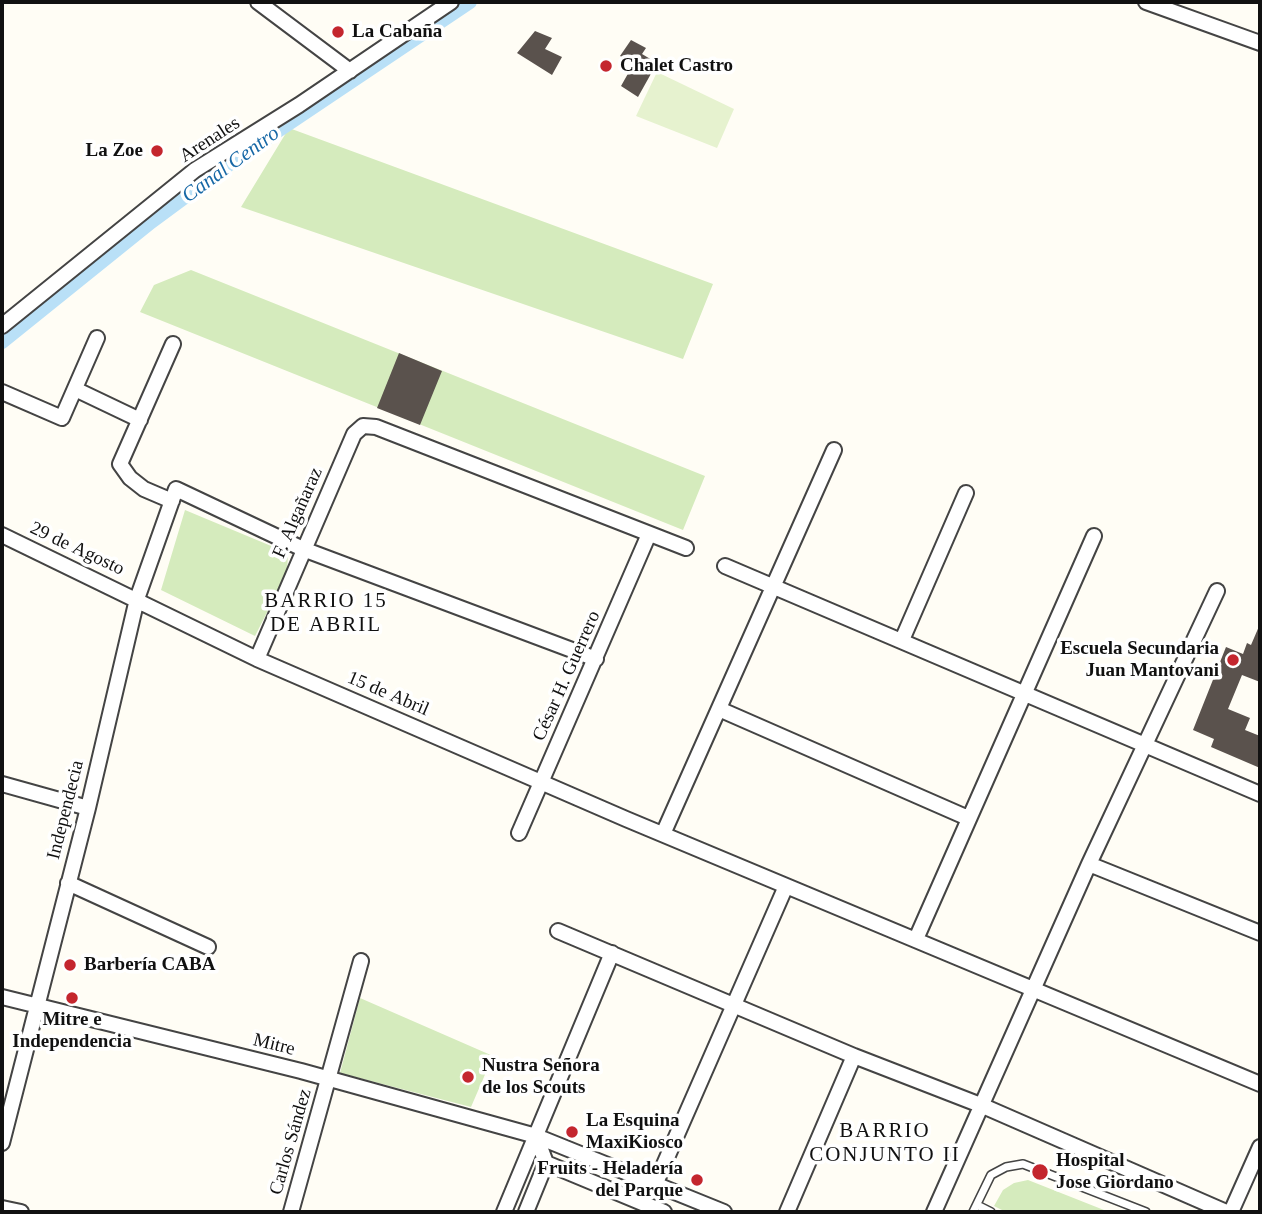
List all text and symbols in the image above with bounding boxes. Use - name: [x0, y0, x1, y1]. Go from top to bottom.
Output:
- place label: La Cabaña: [352, 21, 442, 43]
- marker: La Cabaña: [330, 24, 346, 40]
- place label: Chalet Castro: [620, 55, 733, 77]
- marker: Chalet Castro: [598, 58, 614, 74]
- street label: Arenales: [175, 112, 245, 168]
- water label: Canal Centro: [177, 121, 285, 209]
- place label: La Zoe: [85, 140, 143, 162]
- marker: La Zoe: [149, 143, 165, 159]
- street label: F. Algañaraz: [268, 464, 328, 562]
- street label: 29 de Agosto: [26, 517, 128, 581]
- district label: BARRIO 15 DE ABRIL: [265, 588, 387, 638]
- street label: César H. Guerrero: [528, 608, 606, 744]
- place label: Escuela Secundaria Juan Mantovani: [1060, 638, 1219, 682]
- marker: Escuela Secundaria Juan Mantovani: [1225, 652, 1241, 668]
- street label: 15 de Abril: [344, 667, 432, 721]
- street label: Independecia: [43, 758, 89, 862]
- place label: Barbería CABA: [84, 954, 215, 976]
- marker: Barbería CABA: [62, 957, 78, 973]
- marker: Mitre e Independencia: [64, 990, 80, 1006]
- place label: Mitre e Independencia: [12, 1009, 132, 1053]
- street label: Mitre: [251, 1029, 297, 1061]
- place label: Nustra Señora de los Scouts: [482, 1055, 600, 1099]
- marker: Nustra Señora de los Scouts: [460, 1069, 476, 1085]
- street label: Carlos Sández: [265, 1086, 317, 1198]
- place label: La Esquina MaxiKiosco: [586, 1110, 683, 1154]
- district label: BARRIO CONJUNTO II: [811, 1118, 959, 1168]
- marker: La Esquina MaxiKiosco: [564, 1124, 580, 1140]
- place label: Hospital Jose Giordano: [1056, 1150, 1174, 1194]
- place label: Fruits - Heladería del Parque: [537, 1158, 683, 1202]
- marker: Hospital Jose Giordano: [1030, 1162, 1050, 1182]
- marker: Fruits - Heladería del Parque: [689, 1172, 705, 1188]

